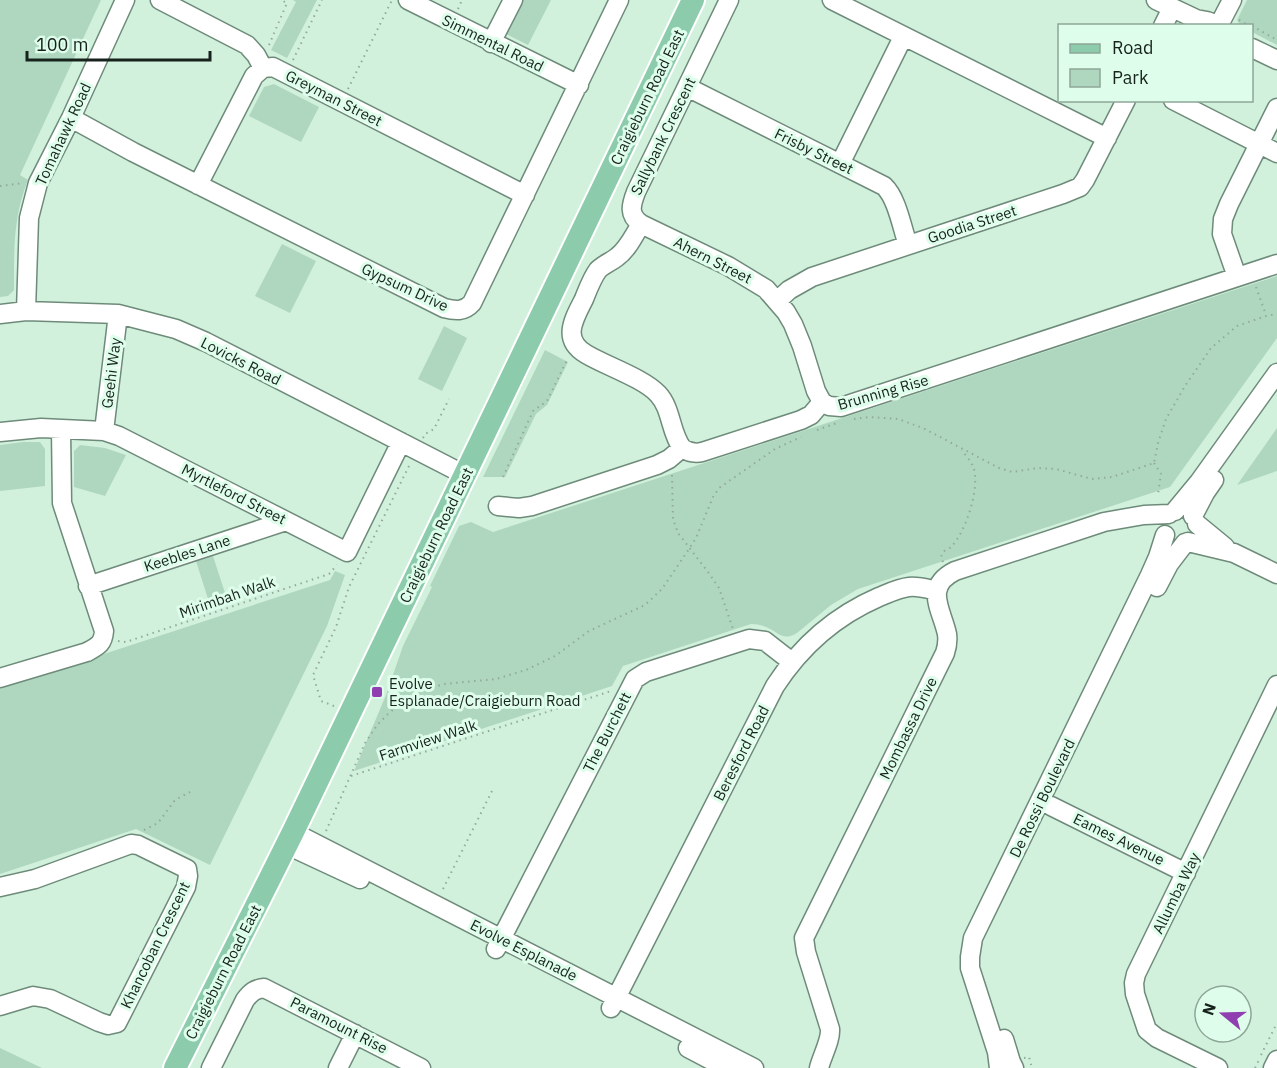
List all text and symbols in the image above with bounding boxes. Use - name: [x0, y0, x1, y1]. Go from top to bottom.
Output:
- street label: Simmental Road: [439, 10, 547, 76]
- scale bar: [27, 24, 210, 62]
- legend: [1058, 24, 1253, 102]
- street label: Craigieburn Road East: [606, 26, 688, 168]
- text: 100 m: [36, 33, 88, 56]
- text: Road: [1112, 36, 1153, 59]
- street label: Greyman Street: [283, 66, 385, 130]
- text: Park: [1112, 66, 1149, 89]
- street label: Sallybank Crescent: [626, 74, 700, 198]
- street label: Tomahawk Road: [31, 80, 95, 188]
- street label: Frisby Street: [771, 124, 857, 178]
- street label: Goodia Street: [925, 201, 1019, 247]
- street label: Ahern Street: [671, 232, 755, 288]
- street label: Gypsum Drive: [358, 259, 452, 315]
- street label: Lovicks Road: [198, 333, 284, 389]
- street label: Geehi Way: [97, 336, 125, 410]
- street label: Brunning Rise: [835, 370, 931, 414]
- street label: Myrtleford Street: [179, 459, 289, 529]
- street label: Craigieburn Road East: [395, 464, 477, 606]
- street label: Keebles Lane: [141, 530, 233, 576]
- street label: Mirimbah Walk: [177, 572, 278, 622]
- place label: Evolve Esplanade/Craigieburn Road: [389, 674, 581, 710]
- street label: Mombassa Drive: [875, 674, 941, 782]
- marker: Evolve Esplanade/Craigieburn Road: [370, 685, 384, 699]
- street label: The Burchett: [579, 689, 635, 775]
- street label: Beresford Road: [709, 702, 773, 804]
- street label: Farmview Walk: [377, 715, 479, 765]
- street label: De Rossi Boulevard: [1005, 736, 1079, 860]
- street label: Eames Avenue: [1070, 809, 1168, 869]
- street label: Allumba Way: [1148, 849, 1204, 937]
- street label: Khancoban Crescent: [116, 878, 194, 1012]
- street label: Craigieburn Road East: [181, 902, 265, 1042]
- street label: Evolve Esplanade: [467, 915, 581, 985]
- north arrow: [1193, 984, 1253, 1044]
- street label: Paramount Rise: [287, 992, 391, 1058]
- text: N: [1197, 1000, 1220, 1018]

